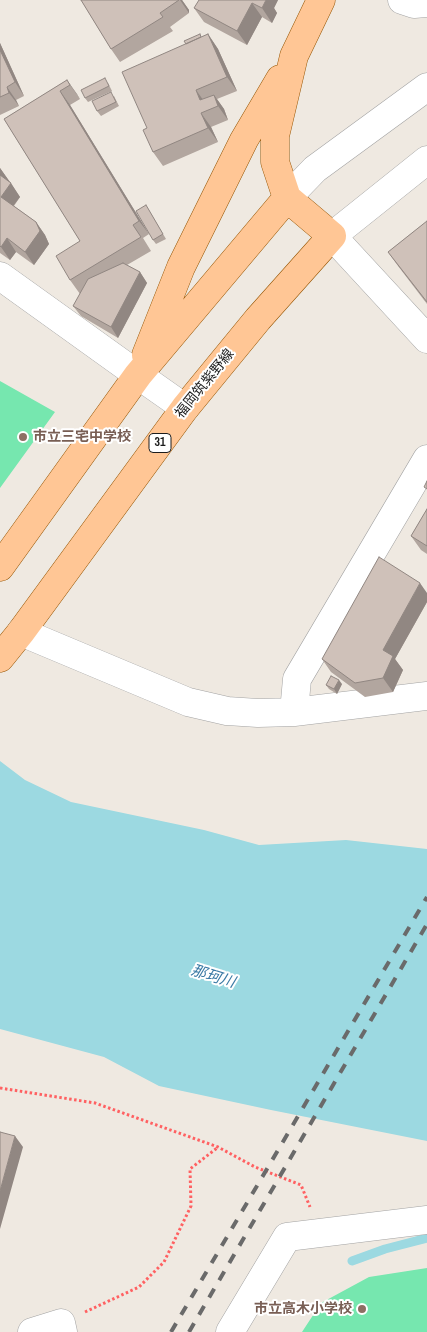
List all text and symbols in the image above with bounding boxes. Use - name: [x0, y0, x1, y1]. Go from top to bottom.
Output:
- street label: 福岡筑紫野線: [172, 346, 238, 422]
- place label: 市立三宅中学校: [33, 429, 131, 445]
- marker: 市立三宅中学校: [17, 431, 29, 443]
- road number: 31: [149, 433, 171, 452]
- water label: 那珂川: [189, 962, 237, 992]
- place label: 市立高木小学校: [254, 1301, 352, 1317]
- marker: 市立高木小学校: [356, 1303, 368, 1315]

